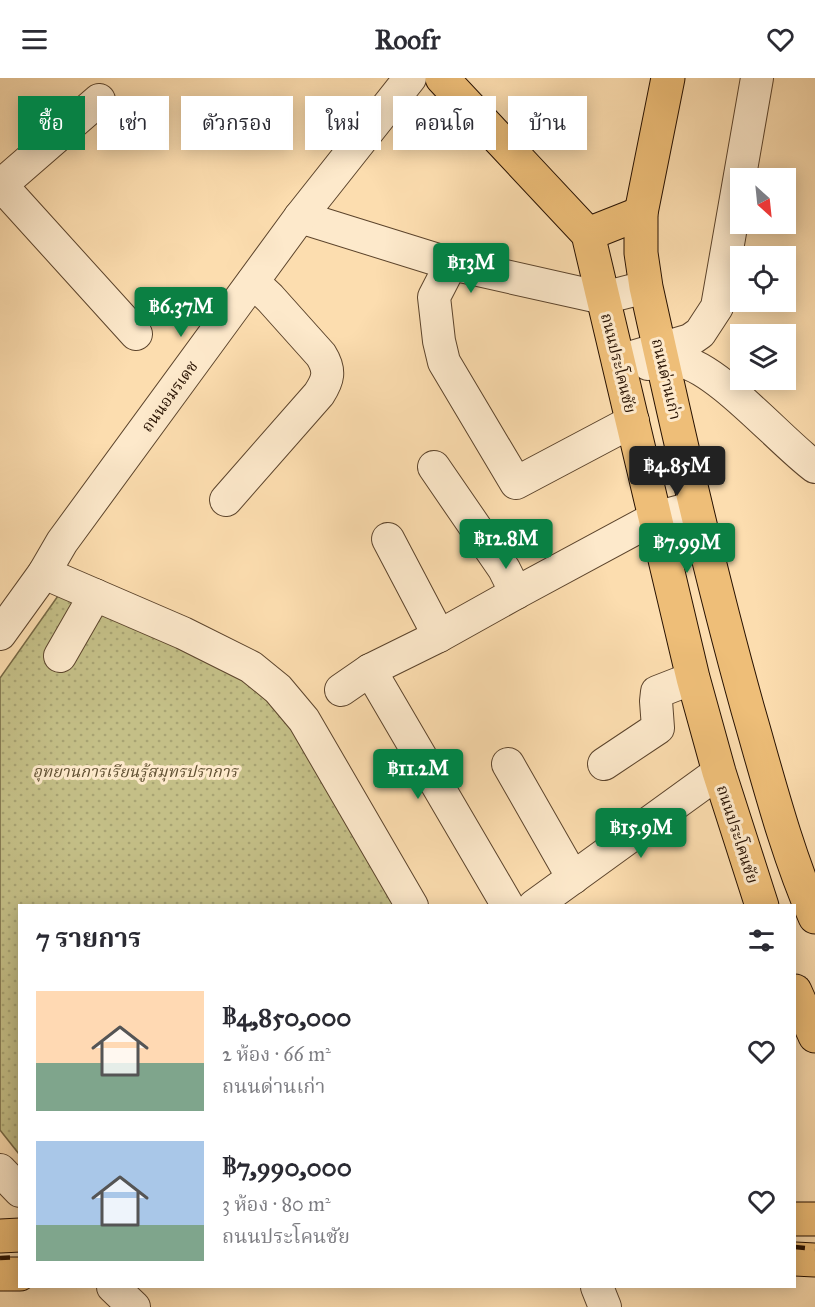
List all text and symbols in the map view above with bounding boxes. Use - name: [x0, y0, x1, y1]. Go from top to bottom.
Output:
- icon: menu: [18, 23, 51, 56]
- text: Roofr: [375, 23, 440, 56]
- icon: heart: [764, 23, 797, 56]
- chip: ซื้อ: [18, 96, 85, 150]
- chip: เช่า: [97, 96, 169, 150]
- chip: ตัวกรอง: [181, 96, 293, 150]
- chip: ใหม่: [305, 96, 381, 150]
- chip: คอนโด: [393, 96, 496, 150]
- chip: บ้าน: [508, 96, 587, 150]
- north arrow: [730, 168, 796, 234]
- map controls: [730, 168, 796, 390]
- pin: ฿13M: [435, 243, 507, 294]
- button: locate: [730, 246, 796, 312]
- text: ฿13M: [447, 250, 495, 274]
- pin: ฿6.37M: [132, 287, 230, 338]
- text: ฿6.37M: [149, 294, 213, 318]
- street label: ถนนประโคนชัย: [597, 311, 641, 415]
- button: layers: [730, 324, 796, 390]
- street label: ถนนด่านเก่า: [648, 337, 685, 422]
- street label: ถนนอมรเดช: [137, 357, 202, 436]
- pin: ฿4.85M: [628, 446, 726, 497]
- text: ฿4.85M: [643, 453, 711, 477]
- pin: ฿12.8M: [457, 519, 555, 570]
- pin: ฿7.99M: [638, 523, 736, 574]
- text: ฿12.8M: [474, 526, 538, 550]
- text: ฿7.99M: [653, 530, 721, 554]
- pin: ฿11.2M: [369, 749, 467, 800]
- text: ฿11.2M: [387, 756, 449, 780]
- park label: อุทยานการเรียนรู้สมุทรปราการ: [33, 762, 240, 782]
- street label: ถนนประโคนชัย: [713, 782, 763, 886]
- pin: ฿15.9M: [592, 808, 690, 859]
- text: ฿15.9M: [609, 815, 673, 839]
- text: 7 รายการ: [36, 922, 141, 954]
- icon: filters: [745, 924, 778, 957]
- text: ฿4,850,000: [222, 1001, 352, 1033]
- icon: home: [84, 1015, 156, 1087]
- icon: heart: [745, 1035, 778, 1068]
- text: 2 ห้อง · 66 m²: [222, 1042, 331, 1066]
- text: ถนนด่านเก่า: [222, 1074, 325, 1098]
- text: ฿7,990,000: [222, 1151, 352, 1183]
- icon: home: [84, 1165, 156, 1237]
- icon: heart: [745, 1185, 778, 1218]
- text: 3 ห้อง · 80 m²: [222, 1192, 331, 1216]
- text: ถนนประโคนชัย: [222, 1224, 350, 1248]

